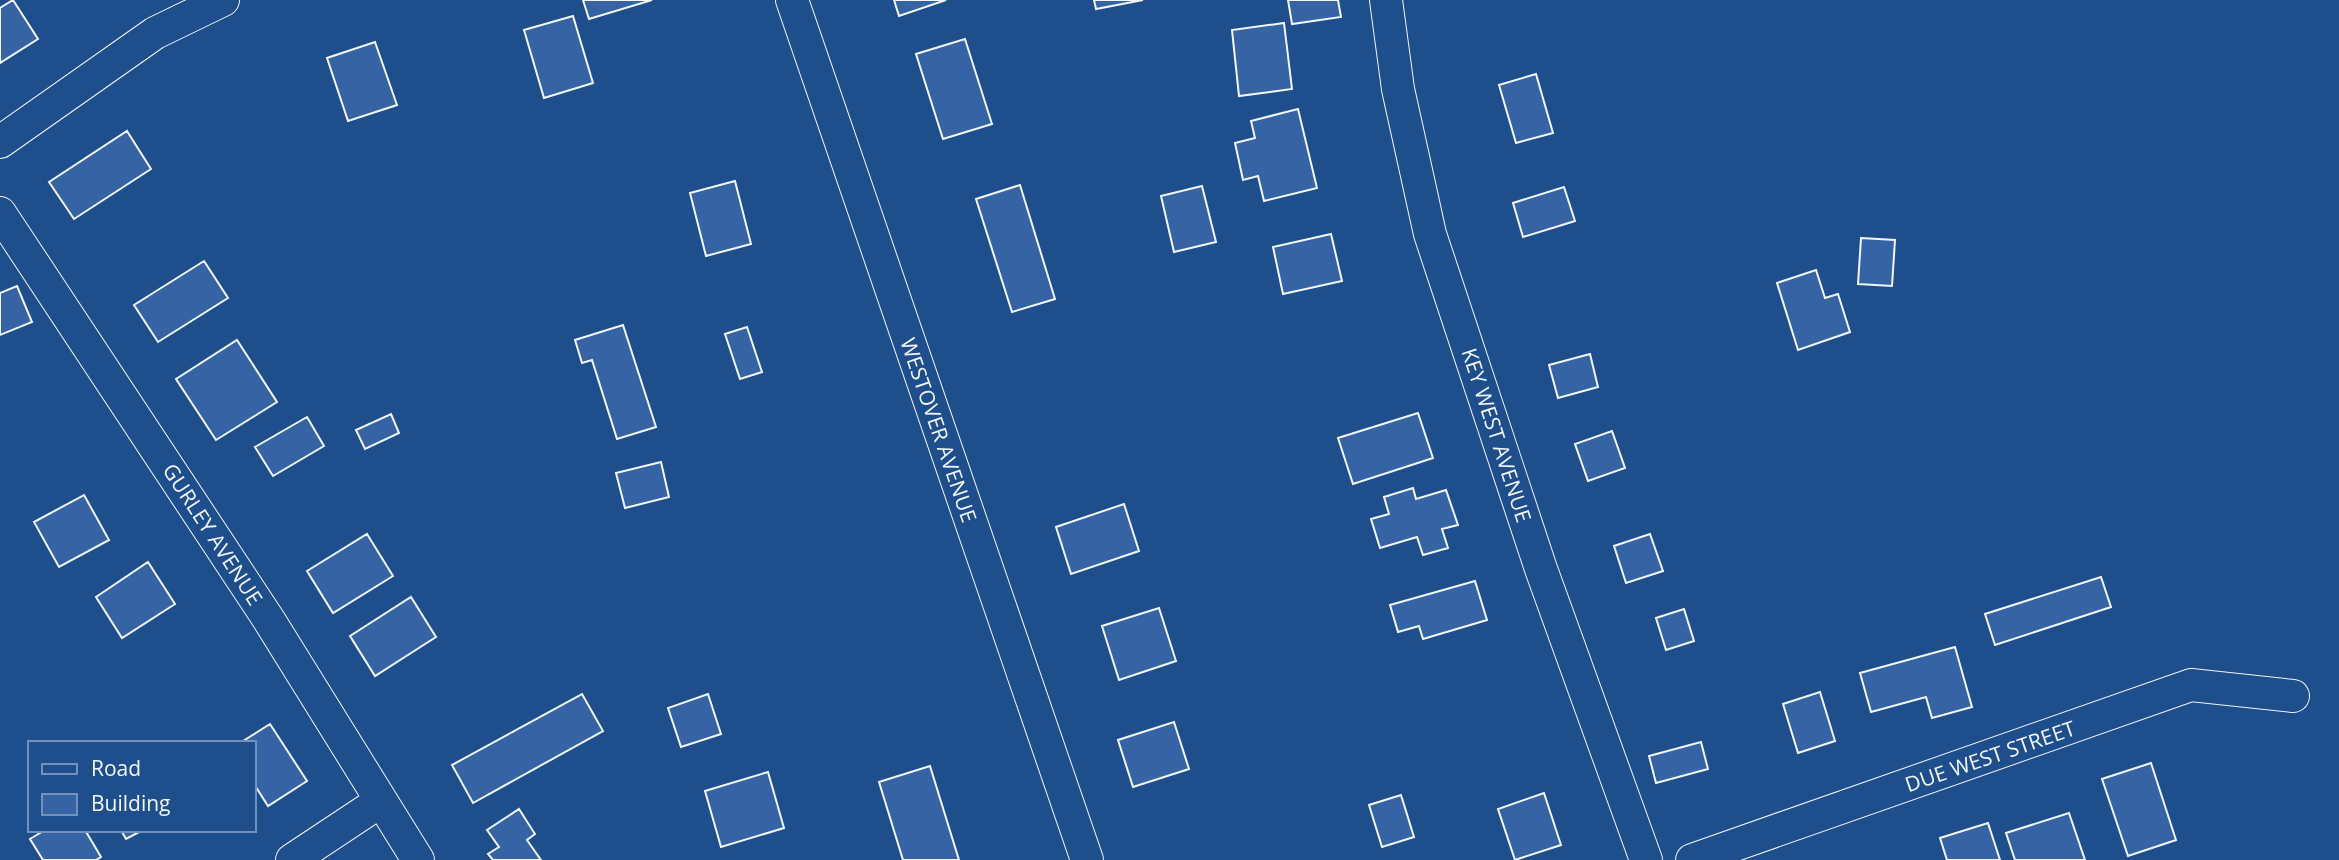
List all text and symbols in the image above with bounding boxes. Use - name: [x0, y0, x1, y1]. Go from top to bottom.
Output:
- street label: WESTOVER AVENUE: [894, 334, 984, 526]
- street label: KEY WEST AVENUE: [1456, 344, 1538, 526]
- street label: GURLEY AVENUE: [157, 458, 269, 610]
- street label: DUE WEST STREET: [1901, 714, 2079, 798]
- legend: [28, 741, 256, 832]
- text: Road: [91, 754, 141, 782]
- text: Building: [91, 789, 170, 817]

